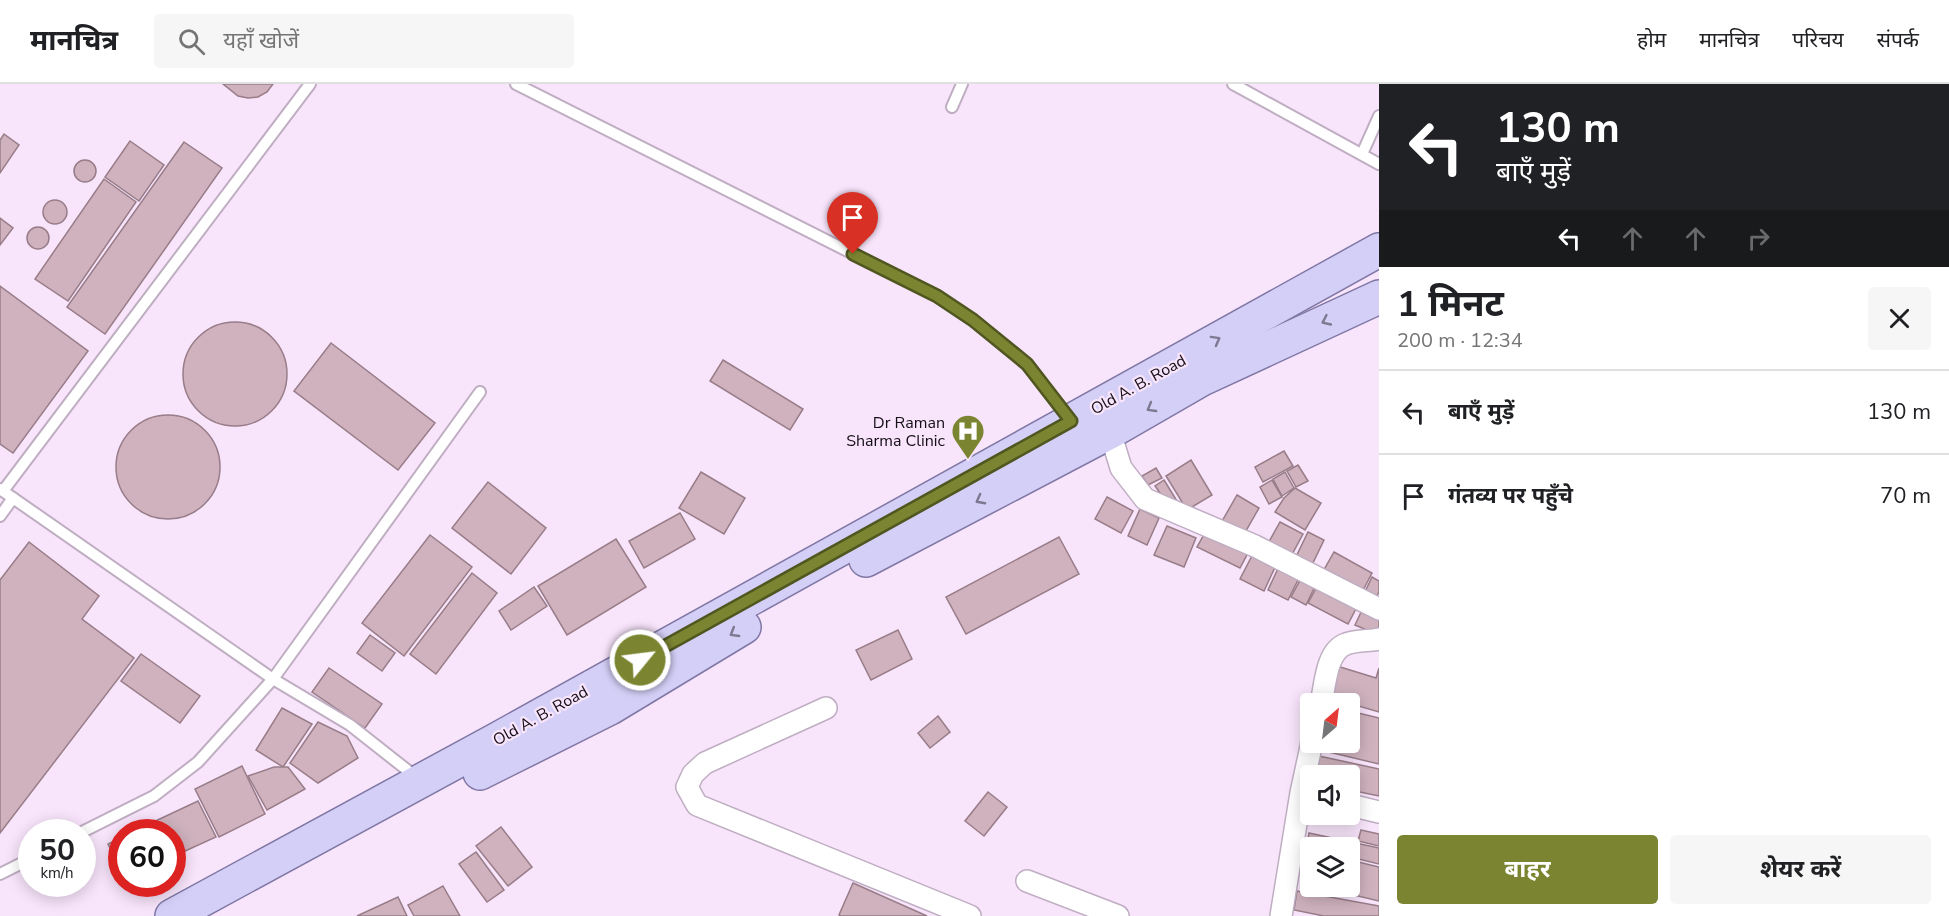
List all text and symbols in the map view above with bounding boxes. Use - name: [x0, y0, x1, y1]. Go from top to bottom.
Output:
- search box: [154, 14, 574, 68]
- text: मानचित्र: [30, 22, 118, 60]
- icon: search: [175, 25, 208, 58]
- text: यहाँ खोजें: [223, 26, 299, 56]
- text: होम: [1637, 26, 1666, 54]
- text: मानचित्र: [1699, 26, 1759, 54]
- text: परिचय: [1792, 26, 1844, 54]
- text: संपर्क: [1877, 26, 1919, 54]
- text: 130 m: [1496, 100, 1620, 157]
- icon: left: [1397, 108, 1475, 186]
- text: बाएँ मुड़ें: [1496, 154, 1571, 191]
- pin: [827, 192, 878, 254]
- icon: arrive: [836, 201, 869, 234]
- icon: left: [1553, 222, 1586, 255]
- icon: ahead: [1616, 222, 1649, 255]
- icon: ahead: [1679, 222, 1712, 255]
- icon: right: [1742, 222, 1775, 255]
- text: 1 मिनट: [1397, 280, 1504, 329]
- button: close: [1868, 287, 1931, 350]
- one-way arrow: [1321, 314, 1332, 326]
- text: 200 m · 12:34: [1397, 327, 1523, 354]
- one-way arrow: [1210, 336, 1220, 348]
- street label: Old A. B. Road: [1087, 350, 1190, 420]
- icon: left: [1397, 396, 1430, 429]
- text: बाएँ मुड़ें: [1448, 397, 1514, 427]
- text: 130 m: [1867, 397, 1931, 427]
- one-way arrow: [1147, 401, 1158, 412]
- place label: Dr Raman Sharma Clinic: [846, 412, 946, 452]
- hospital icon: Dr Raman Sharma Clinic: [950, 413, 986, 460]
- icon: arrive: [1397, 480, 1430, 513]
- text: गंतव्य पर पहुँचे: [1448, 481, 1573, 511]
- text: 70 m: [1880, 481, 1931, 511]
- one-way arrow: [975, 493, 986, 504]
- one-way arrow: [730, 625, 740, 637]
- position arrow: [608, 628, 672, 692]
- street label: Old A. B. Road: [489, 681, 592, 751]
- north arrow: [1300, 693, 1360, 753]
- map controls: [1300, 693, 1360, 897]
- button: sound: [1300, 765, 1360, 825]
- speed limit sign: 60: [108, 819, 186, 897]
- text: 50: [39, 830, 75, 871]
- button: बाहर: [1397, 835, 1658, 904]
- button: शेयर करें: [1670, 835, 1931, 904]
- button: layers: [1300, 837, 1360, 897]
- text: km/h: [40, 863, 74, 883]

